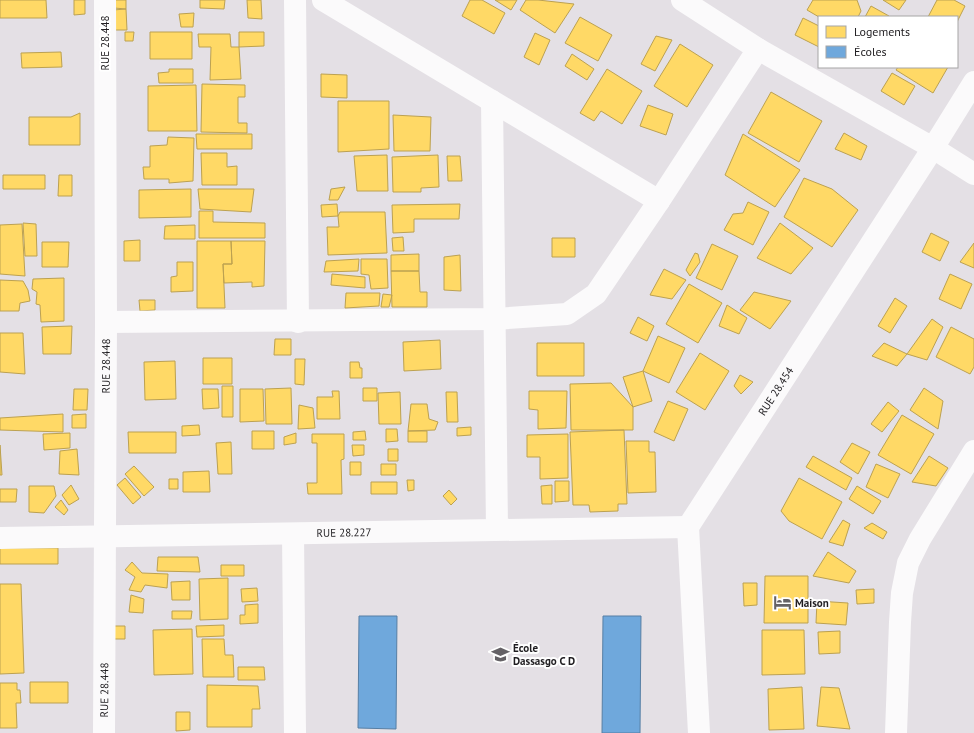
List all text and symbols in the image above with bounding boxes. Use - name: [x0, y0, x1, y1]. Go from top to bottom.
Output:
- street label: RUE 28.448: [98, 16, 112, 70]
- legend: [818, 16, 958, 68]
- text: Logements: [854, 24, 910, 39]
- text: Écoles: [854, 44, 887, 59]
- street label: RUE 28.448: [99, 339, 113, 394]
- street label: RUE 28.454: [755, 364, 797, 418]
- street label: RUE 28.227: [316, 525, 372, 540]
- hotel icon: Maison: [772, 593, 792, 613]
- place label: Maison: [795, 596, 829, 610]
- place label: École Dassasgo C D: [513, 641, 575, 668]
- school or university icon: École Dassasgo C D: [490, 644, 510, 664]
- street label: RUE 28.448: [97, 662, 111, 718]

